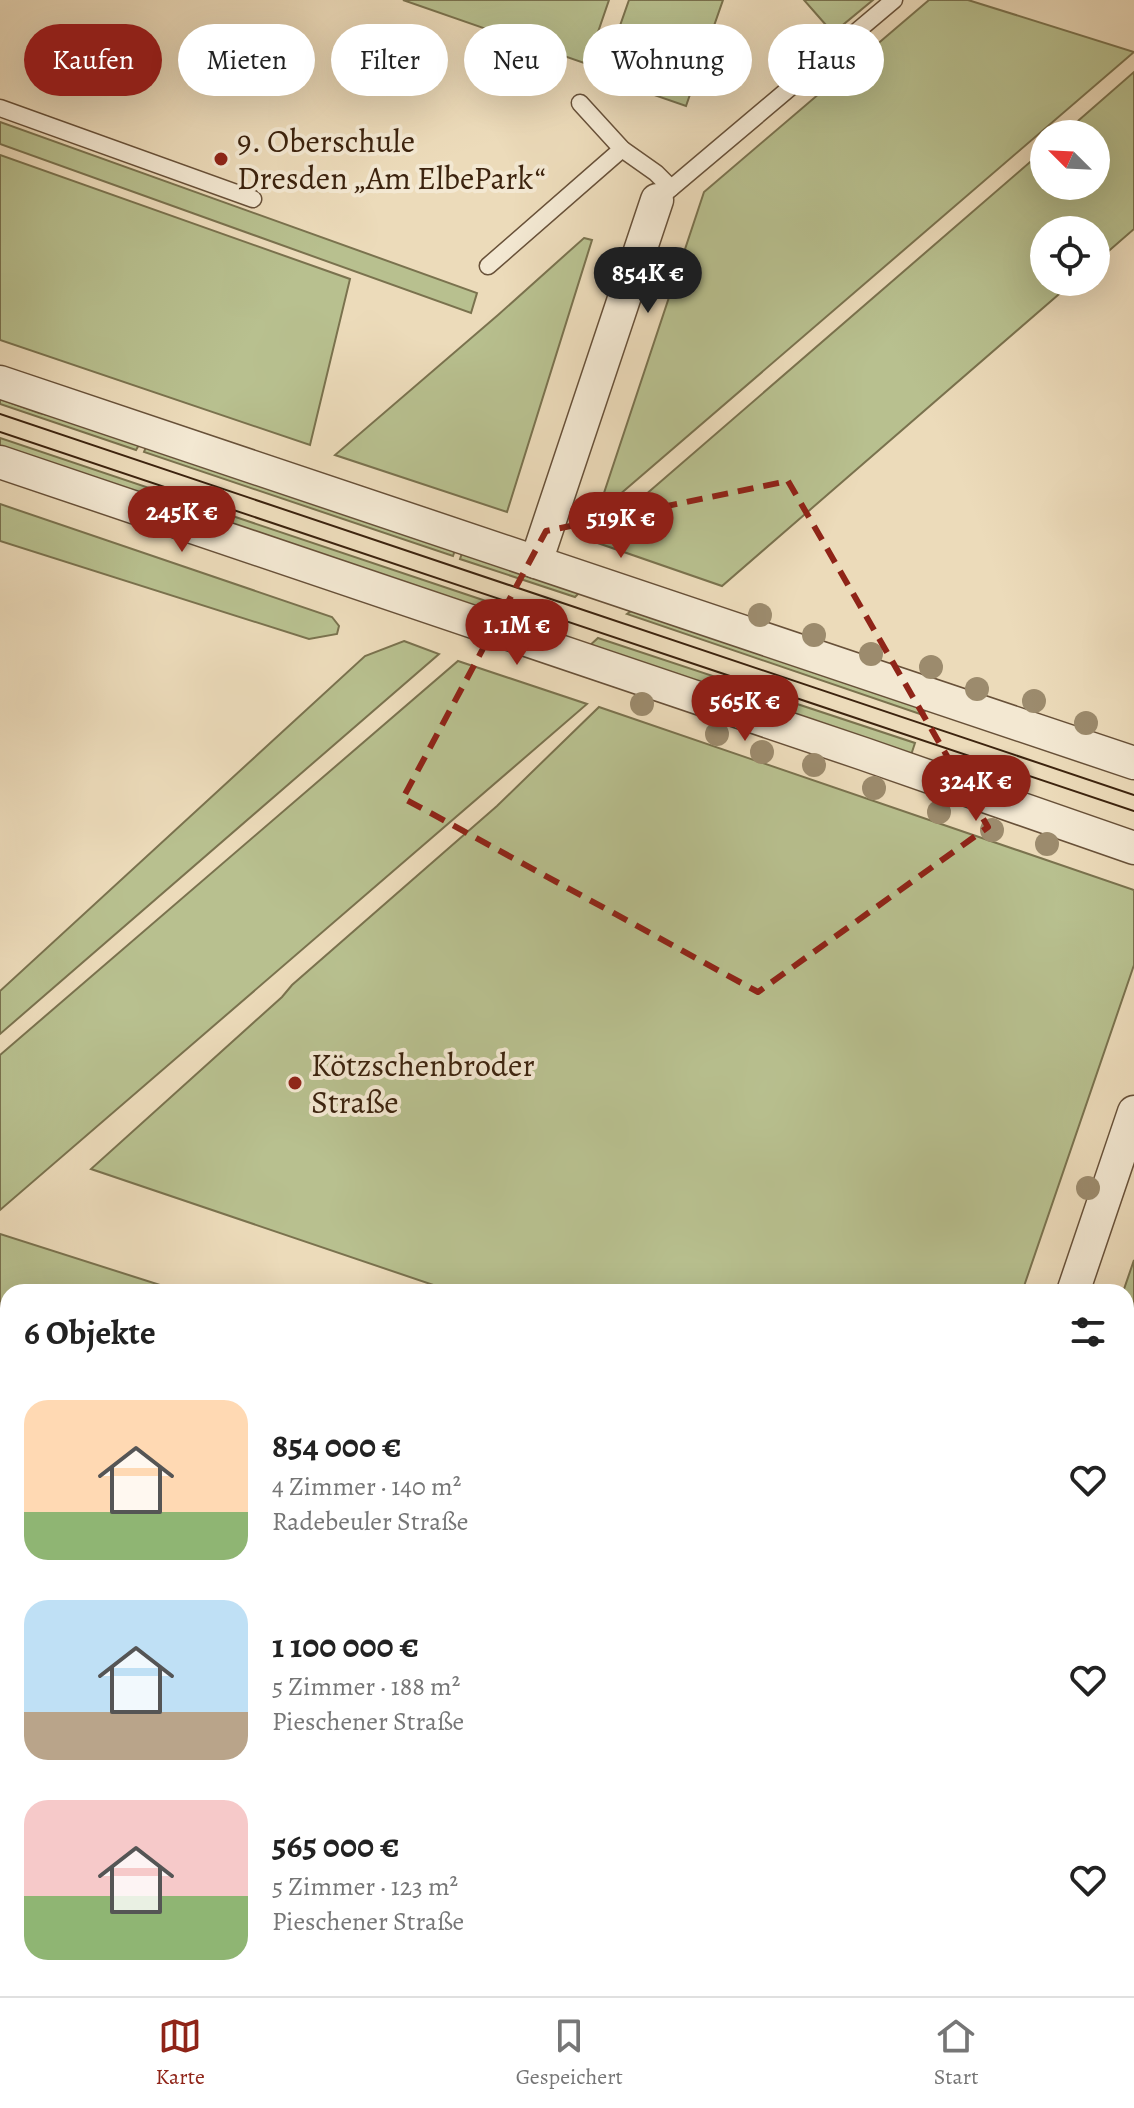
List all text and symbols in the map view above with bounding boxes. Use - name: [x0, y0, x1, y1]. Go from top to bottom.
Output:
- chip: Kaufen: [24, 24, 162, 96]
- chip: Mieten: [178, 24, 315, 96]
- chip: Filter: [331, 24, 448, 96]
- chip: Neu: [464, 24, 567, 96]
- chip: Wohnung: [583, 24, 752, 96]
- chip: Haus: [768, 24, 884, 96]
- place label: 9. Oberschule Dresden „Am ElbePark“: [237, 119, 545, 200]
- north arrow: [1030, 120, 1110, 200]
- map controls: [1030, 120, 1110, 296]
- marker: 9. Oberschule Dresden „Am ElbePark“: [212, 150, 230, 168]
- button: locate: [1030, 216, 1110, 296]
- pin: 854K €: [583, 247, 713, 315]
- text: 854K €: [612, 255, 684, 290]
- pin: 245K €: [117, 486, 247, 554]
- pin: 519K €: [556, 492, 686, 560]
- text: 245K €: [146, 494, 218, 529]
- text: 519K €: [587, 500, 655, 535]
- pin: 1.1M €: [452, 599, 582, 667]
- text: 1.1M €: [483, 607, 551, 642]
- pin: 565K €: [680, 675, 810, 743]
- text: 565K €: [710, 683, 780, 718]
- pin: 324K €: [911, 755, 1041, 823]
- text: 324K €: [940, 763, 1012, 798]
- place label: Kötzschenbroder Straße: [311, 1043, 535, 1124]
- marker: Kötzschenbroder Straße: [286, 1074, 304, 1092]
- text: 6 Objekte: [24, 1309, 156, 1356]
- icon: filters: [1066, 1310, 1110, 1354]
- text: 854 000 €: [272, 1422, 401, 1469]
- icon: home: [88, 1432, 184, 1528]
- icon: heart: [1066, 1458, 1110, 1502]
- text: 4 Zimmer · 140 m²: [272, 1469, 461, 1504]
- text: Radebeuler Straße: [272, 1504, 468, 1539]
- text: 1 100 000 €: [272, 1622, 419, 1669]
- icon: home: [88, 1632, 184, 1728]
- icon: heart: [1066, 1658, 1110, 1702]
- text: 5 Zimmer · 188 m²: [272, 1669, 460, 1704]
- text: Pieschener Straße: [272, 1704, 464, 1739]
- text: 565 000 €: [272, 1822, 400, 1869]
- icon: home: [88, 1832, 184, 1928]
- icon: heart: [1066, 1858, 1110, 1902]
- text: 5 Zimmer · 123 m²: [272, 1869, 458, 1904]
- text: Pieschener Straße: [272, 1904, 464, 1939]
- tab: Karte: [155, 2014, 205, 2092]
- tab: Gespeichert: [516, 2014, 623, 2092]
- tab: Start: [934, 2014, 979, 2092]

